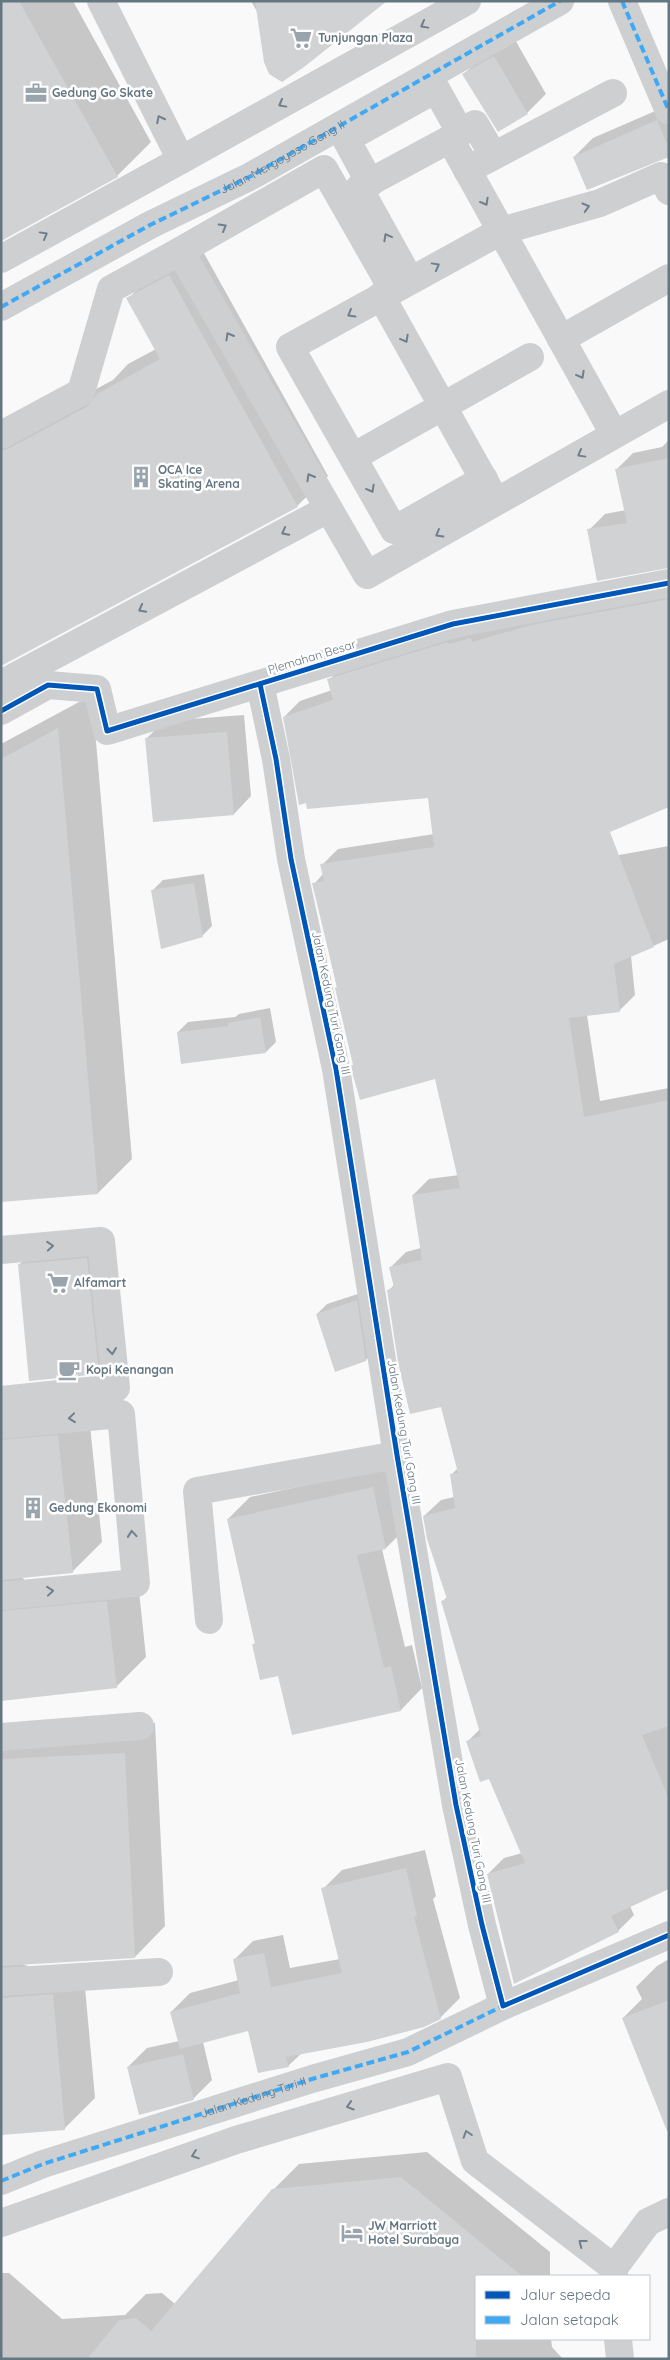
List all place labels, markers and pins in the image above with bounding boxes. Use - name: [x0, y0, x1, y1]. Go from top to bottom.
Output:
- supermarket icon: Tunjungan Plaza: [288, 25, 314, 51]
- place label: Tunjungan Plaza: [318, 30, 413, 45]
- office icon: Gedung Go Skate: [23, 80, 49, 106]
- place label: Gedung Go Skate: [52, 85, 153, 100]
- place label: OCA Ice Skating Arena: [158, 462, 240, 491]
- building icon: OCA Ice Skating Arena: [128, 464, 154, 490]
- supermarket icon: Alfamart: [45, 1270, 71, 1296]
- place label: Alfamart: [74, 1275, 126, 1290]
- cafe icon: Kopi Kenangan: [56, 1357, 82, 1383]
- place label: Kopi Kenangan: [86, 1362, 174, 1377]
- building icon: Gedung Ekonomi: [20, 1495, 46, 1521]
- place label: Gedung Ekonomi: [49, 1500, 147, 1515]
- place label: JW Marriott Hotel Surabaya: [368, 2218, 459, 2247]
- hotel icon: JW Marriott Hotel Surabaya: [339, 2220, 365, 2246]

